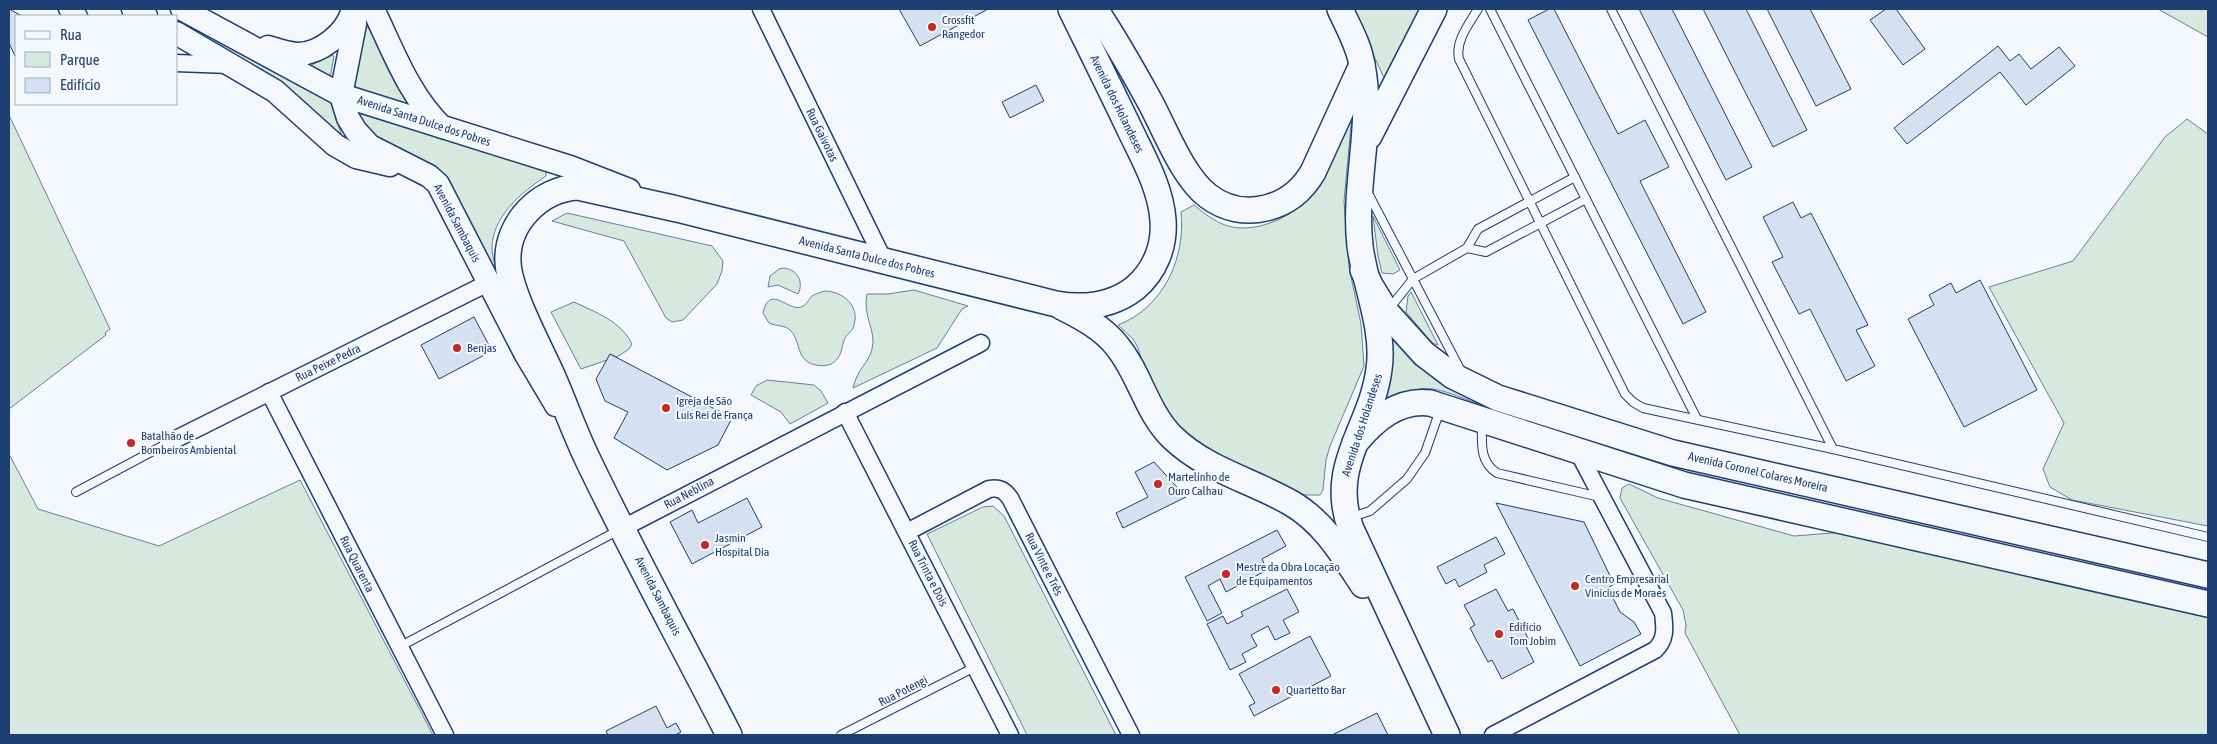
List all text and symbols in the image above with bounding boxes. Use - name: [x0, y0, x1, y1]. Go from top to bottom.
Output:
- place label: Crossfit Rangedor: [942, 13, 985, 41]
- legend: [15, 15, 178, 105]
- marker: Crossfit Rangedor: [926, 21, 938, 33]
- text: Rua: [60, 26, 82, 43]
- text: Parque: [60, 51, 100, 68]
- street label: Avenida dos Holandeses: [1087, 53, 1147, 155]
- text: Edifício: [60, 76, 101, 93]
- street label: Avenida Santa Dulce dos Pobres: [356, 93, 492, 149]
- street label: Rua Gaivotas: [803, 106, 841, 164]
- street label: Avenida Sambaquis: [430, 181, 484, 265]
- street label: Avenida Santa Dulce dos Pobres: [798, 233, 936, 281]
- street label: Rua Peixe Pedra: [293, 341, 363, 385]
- place label: Benjas: [467, 341, 497, 355]
- marker: Benjas: [451, 342, 463, 354]
- street label: Avenida dos Holandeses: [1339, 372, 1385, 478]
- place label: Igreja de São Luís Rei de França: [676, 394, 753, 422]
- marker: Igreja de São Luís Rei de França: [660, 402, 672, 414]
- place label: Batalhão de Bombeiros Ambiental: [141, 429, 237, 457]
- marker: Batalhão de Bombeiros Ambiental: [125, 437, 137, 449]
- street label: Avenida Coronel Colares Moreira: [1687, 449, 1829, 495]
- place label: Martelinho de Ouro Calhau: [1168, 470, 1230, 498]
- street label: Rua Neblina: [662, 474, 716, 512]
- marker: Martelinho de Ouro Calhau: [1152, 478, 1164, 490]
- street label: Rua Vinte e Três: [1022, 530, 1066, 598]
- place label: Jasmin Hospital Dia: [715, 531, 769, 559]
- street label: Rua Quarenta: [337, 534, 377, 594]
- street label: Rua Trinta e Dois: [905, 537, 951, 609]
- marker: Jasmin Hospital Dia: [699, 539, 711, 551]
- street label: Avenida Sambaquis: [632, 554, 684, 638]
- place label: Mestre da Obra Locação de Equipamentos: [1236, 560, 1340, 588]
- marker: Mestre da Obra Locação de Equipamentos: [1220, 568, 1232, 580]
- place label: Centro Empresarial Vinicius de Moraes: [1585, 572, 1670, 600]
- marker: Centro Empresarial Vinicius de Moraes: [1569, 580, 1581, 592]
- place label: Edifício Tom Jobim: [1509, 620, 1556, 648]
- marker: Edifício Tom Jobim: [1493, 628, 1505, 640]
- street label: Rua Potengi: [876, 673, 930, 709]
- place label: Quartetto Bar: [1286, 683, 1346, 697]
- marker: Quartetto Bar: [1270, 684, 1282, 696]

